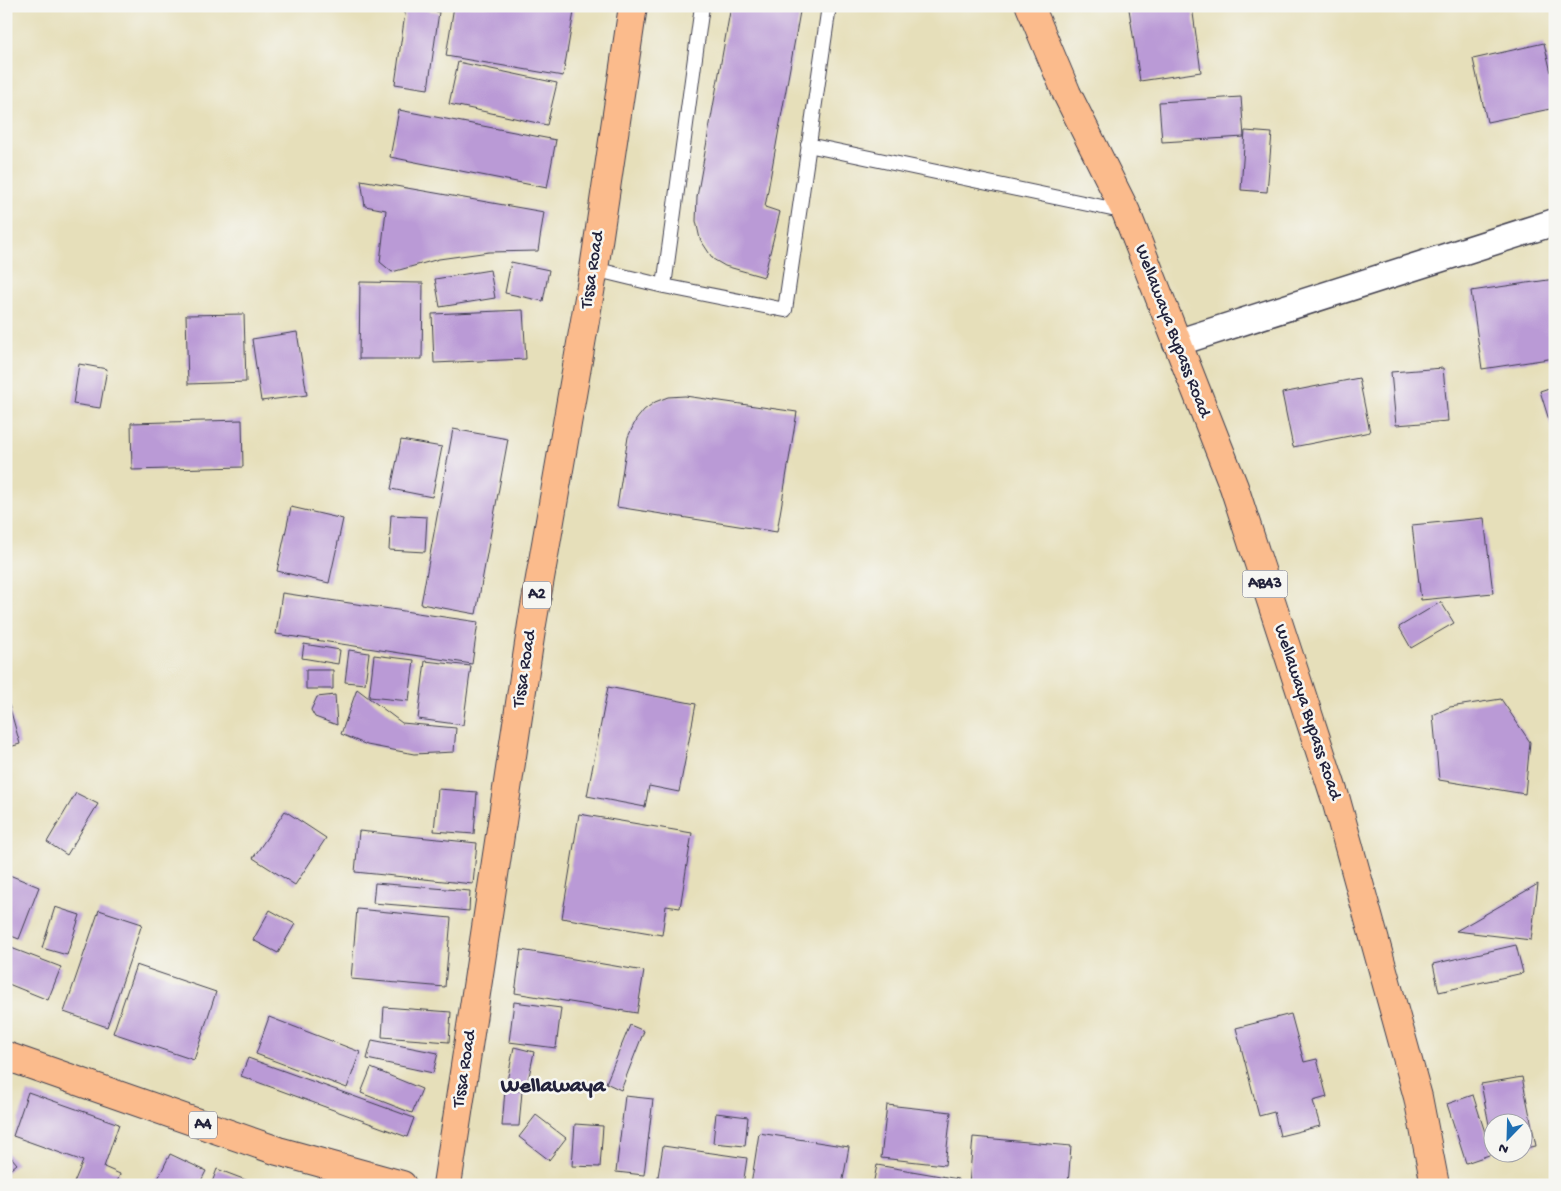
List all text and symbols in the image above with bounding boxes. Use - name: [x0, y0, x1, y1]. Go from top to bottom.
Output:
- street label: Tissa Road: [576, 229, 610, 311]
- street label: Wellawaya Bypass Road: [1129, 242, 1215, 422]
- road number: AB43: [1242, 570, 1288, 598]
- road number: A2: [523, 582, 551, 608]
- street label: Wellawaya Bypass Road: [1269, 622, 1346, 804]
- street label: Tissa Road: [508, 628, 542, 710]
- street label: Tissa Road: [448, 1028, 482, 1110]
- district label: Wellawaya: [500, 1074, 607, 1100]
- road number: A4: [189, 1112, 217, 1138]
- north arrow: [1484, 1114, 1534, 1164]
- text: N: [1496, 1138, 1511, 1157]

